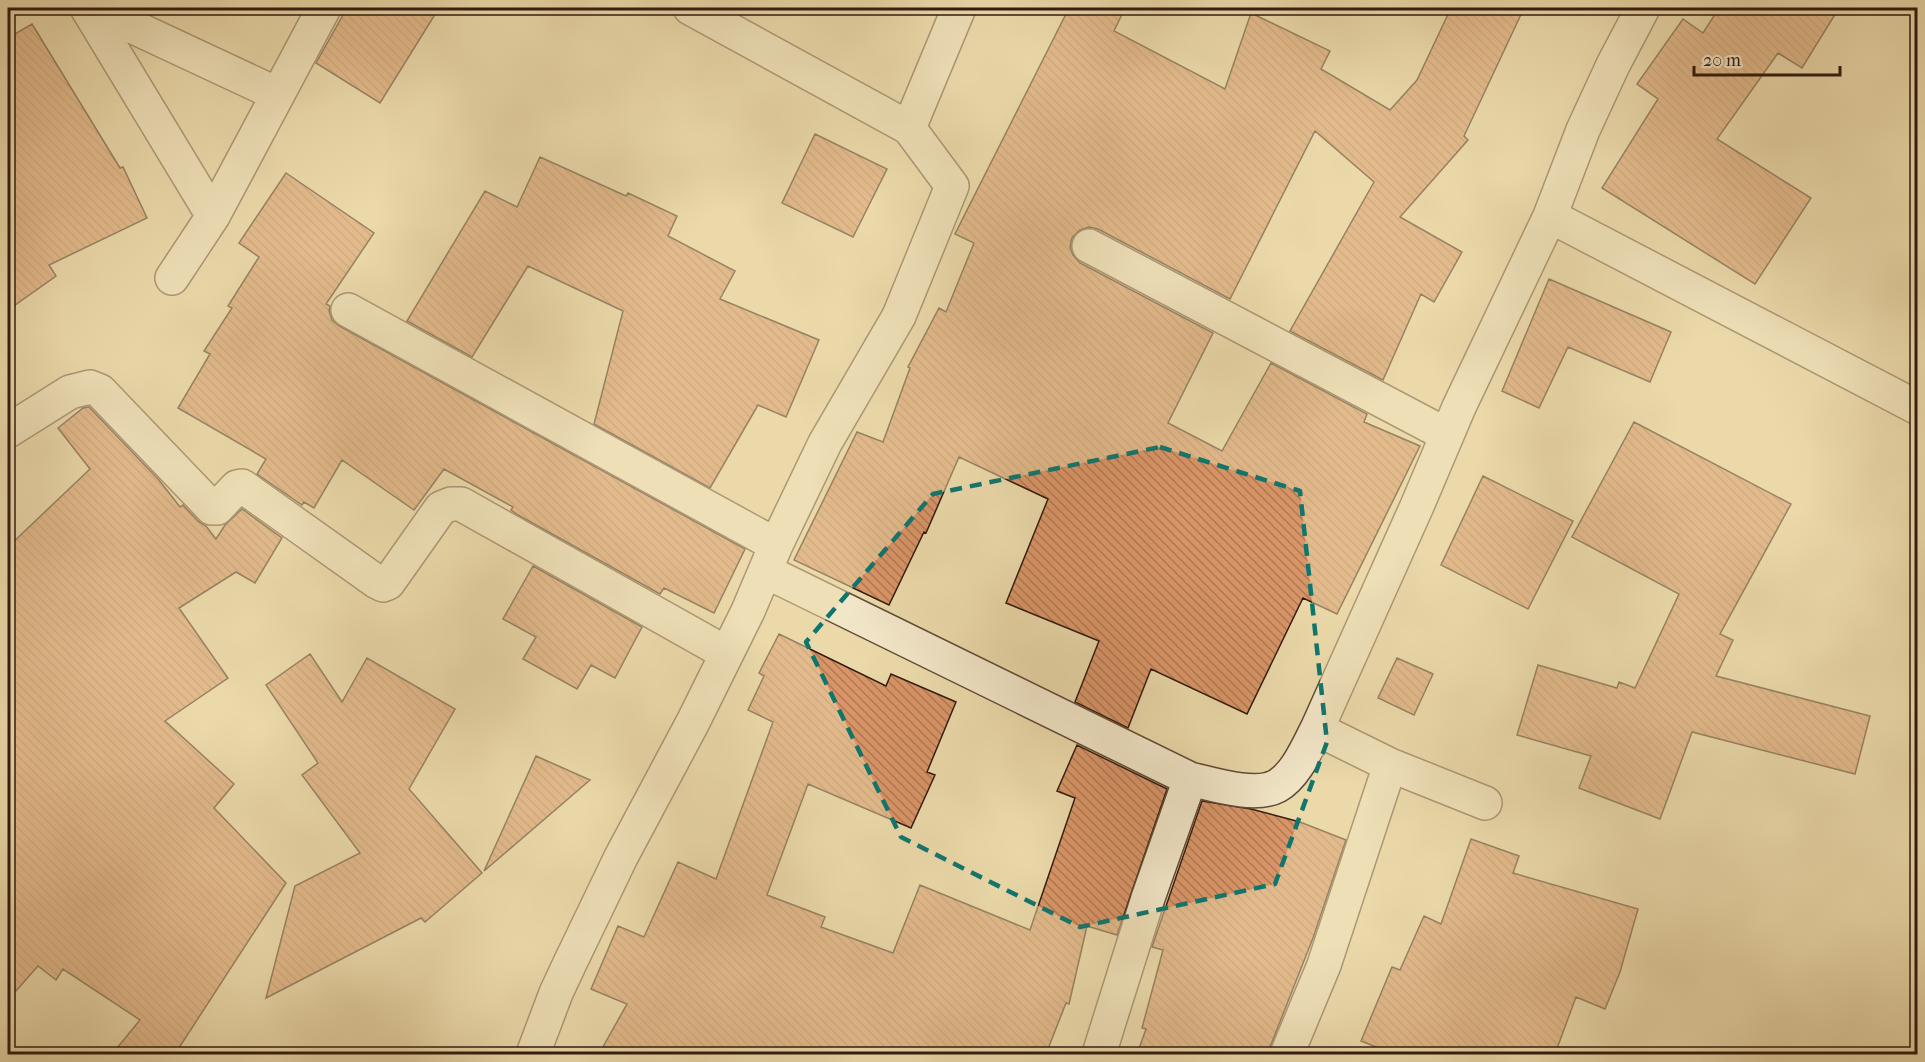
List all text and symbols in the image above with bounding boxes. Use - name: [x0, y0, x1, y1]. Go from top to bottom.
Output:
- scale bar: [1694, 39, 1840, 77]
- text: 20 m: [1703, 50, 1741, 71]

